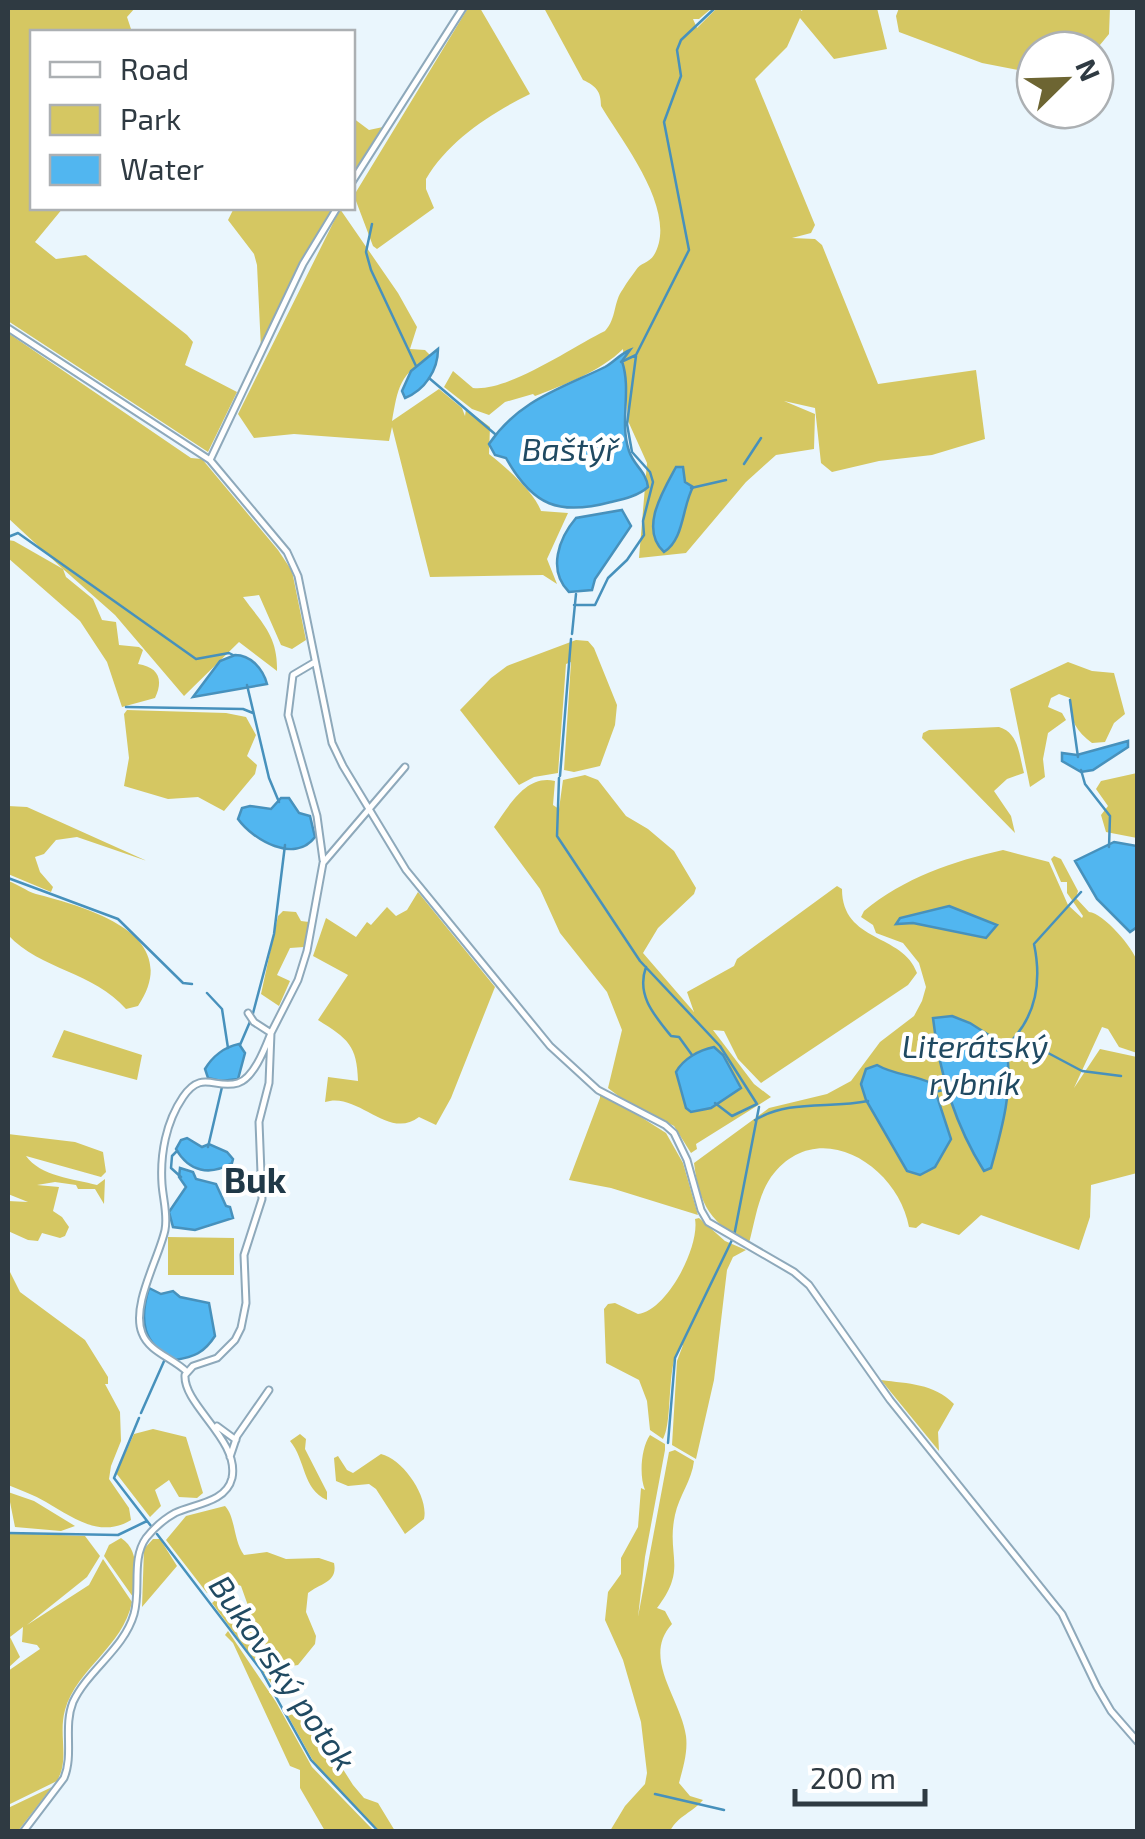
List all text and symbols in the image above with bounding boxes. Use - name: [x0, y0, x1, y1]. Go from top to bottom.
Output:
- legend: [30, 30, 355, 210]
- north arrow: [1015, 30, 1115, 130]
- text: Road: [120, 50, 189, 86]
- text: N: [1069, 54, 1109, 86]
- text: Park: [120, 100, 181, 136]
- text: Water: [120, 150, 204, 186]
- water label: Baštýř: [522, 429, 620, 468]
- water label: Literátský rybník: [902, 1026, 1048, 1102]
- district label: Buk: [224, 1158, 287, 1200]
- water label: Bukovský potok: [202, 1567, 365, 1777]
- scale bar: [795, 1744, 925, 1806]
- text: 200 m: [810, 1759, 896, 1795]

